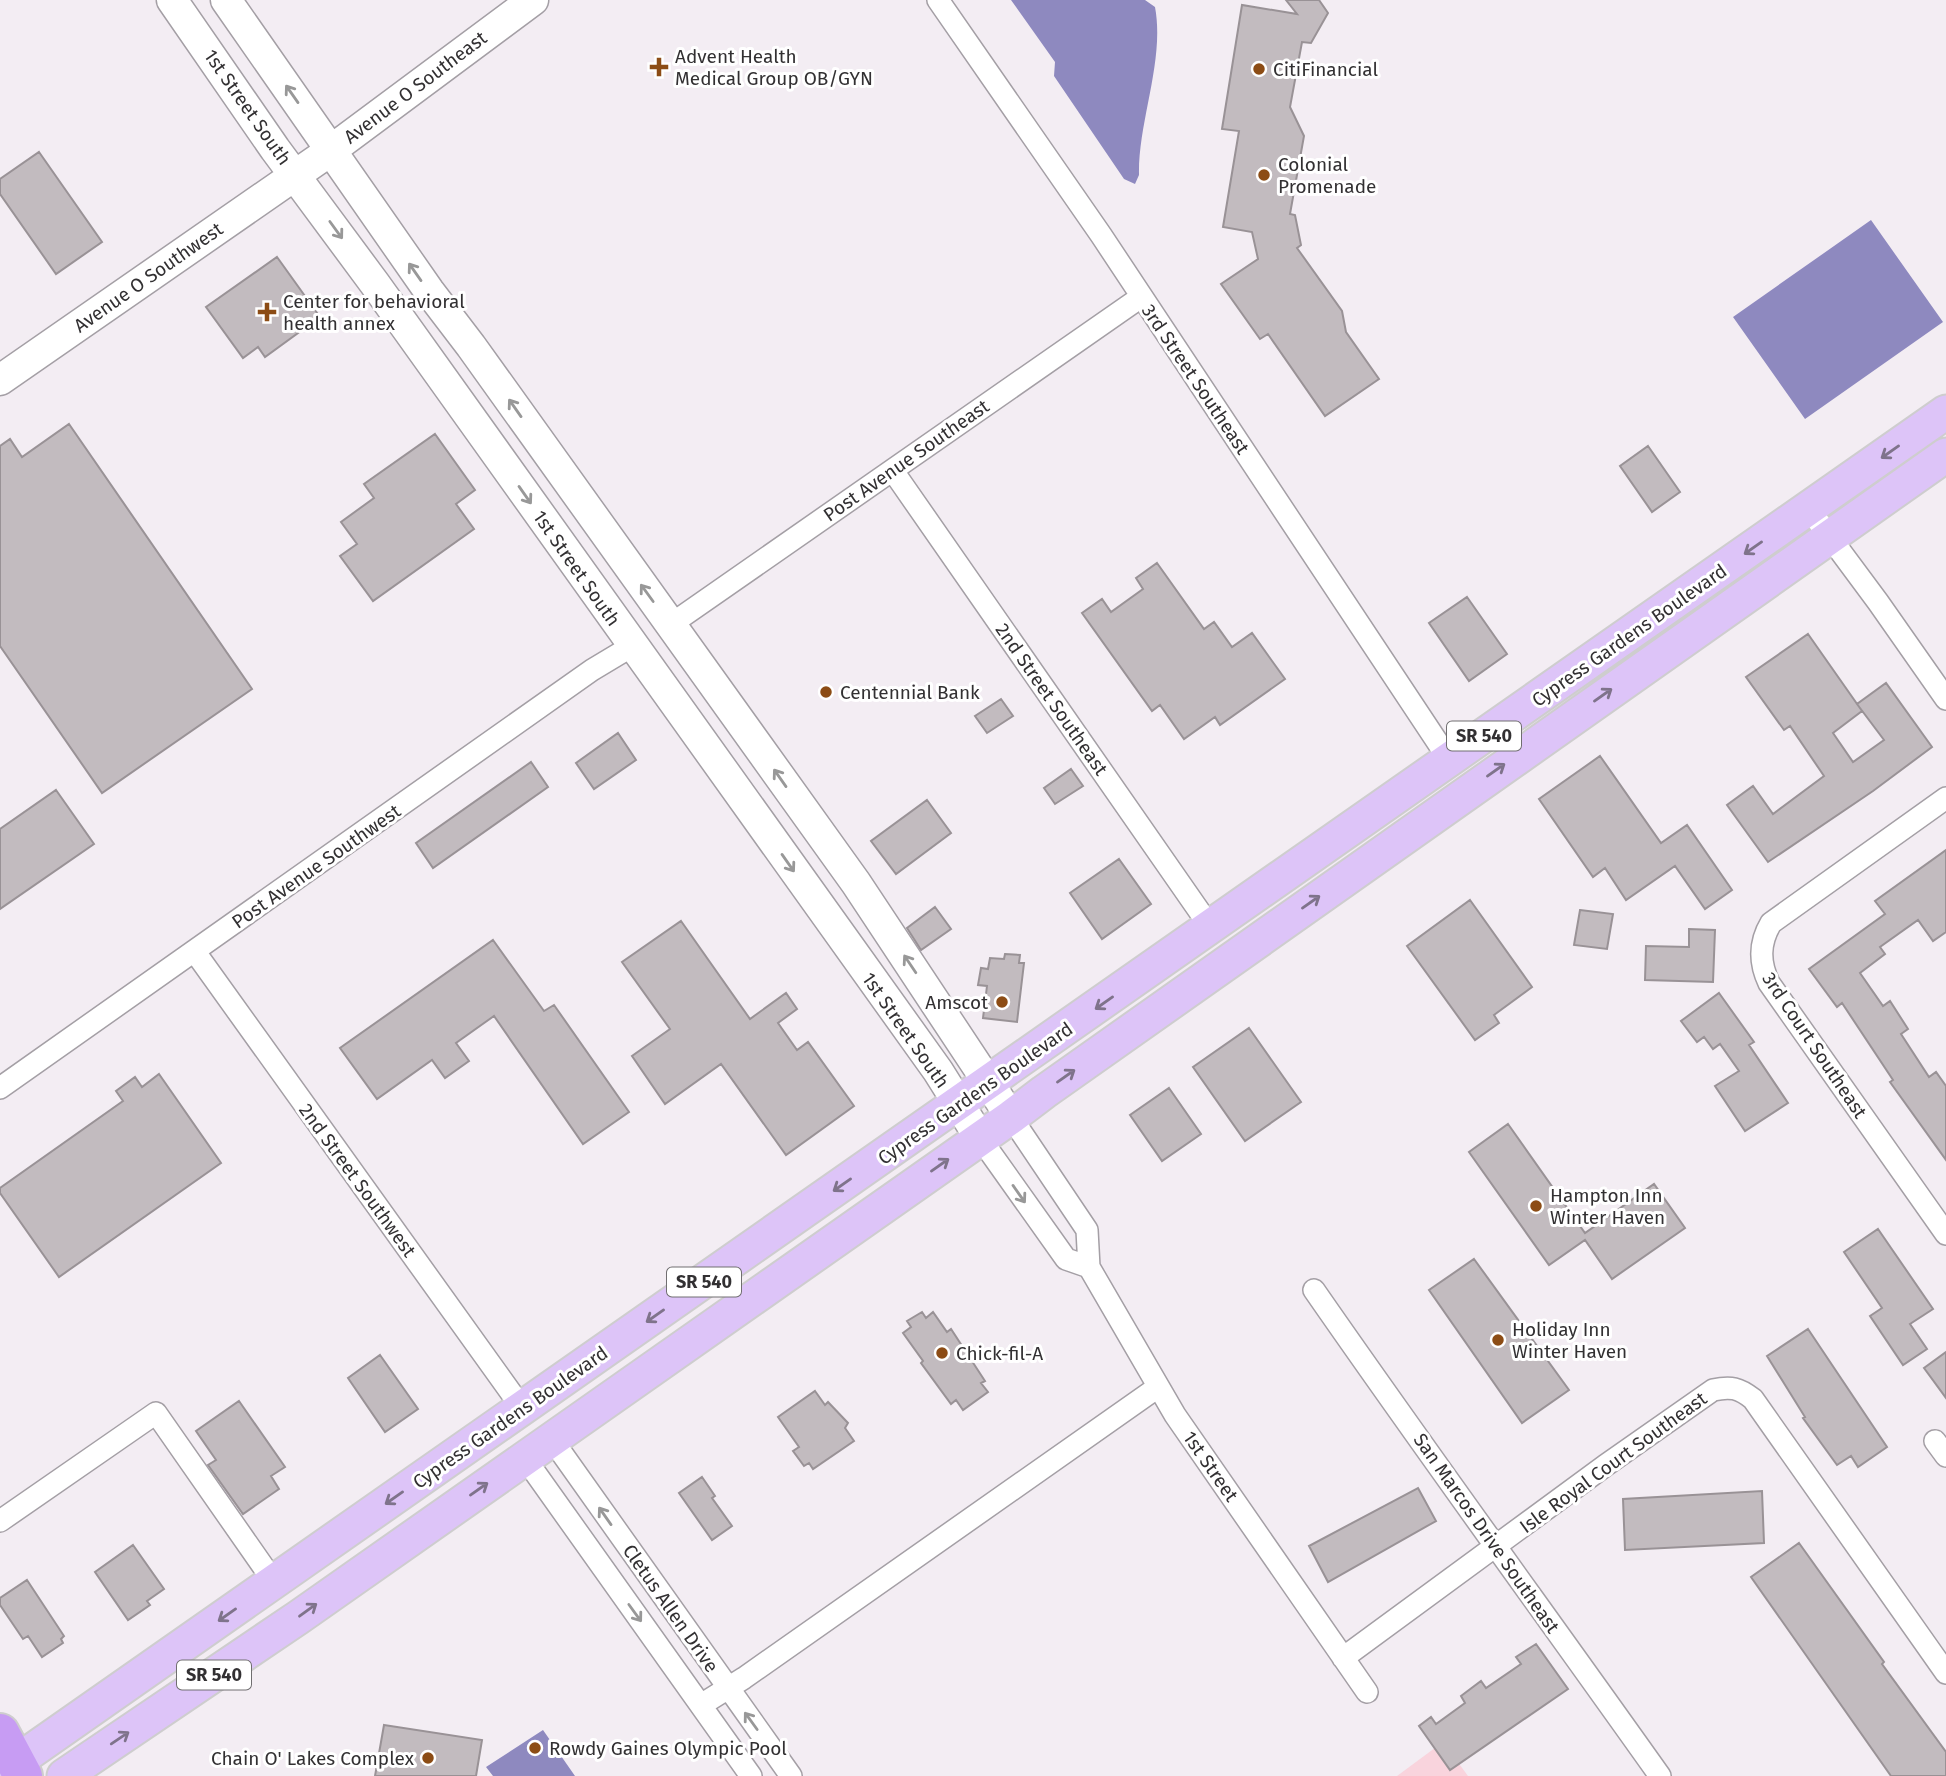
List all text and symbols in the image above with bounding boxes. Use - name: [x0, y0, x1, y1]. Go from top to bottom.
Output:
- street label: Avenue O Southeast: [339, 26, 491, 149]
- street label: 1st Street South: [199, 45, 296, 170]
- place label: Advent Health Medical Group OB/GYN: [675, 45, 873, 90]
- marker: Advent Health Medical Group OB/GYN: [649, 57, 669, 77]
- place label: CitiFinancial: [1273, 58, 1378, 81]
- marker: CitiFinancial: [1251, 61, 1267, 77]
- one-way arrow: [285, 85, 299, 104]
- place label: Colonial Promenade: [1278, 153, 1376, 198]
- marker: Colonial Promenade: [1256, 167, 1272, 183]
- street label: Avenue O Southwest: [69, 217, 227, 337]
- one-way arrow: [329, 220, 343, 239]
- one-way arrow: [408, 263, 422, 282]
- place label: Center for behavioral health annex: [283, 290, 465, 335]
- street label: 3rd Street Southeast: [1137, 300, 1254, 459]
- marker: Center for behavioral health annex: [257, 302, 277, 322]
- street label: Post Avenue Southeast: [819, 394, 994, 526]
- one-way arrow: [508, 399, 522, 418]
- one-way arrow: [1881, 445, 1900, 459]
- one-way arrow: [518, 485, 532, 504]
- street label: 1st Street South: [528, 506, 625, 631]
- one-way arrow: [1744, 541, 1763, 555]
- street label: Cypress Gardens Boulevard: [1527, 559, 1731, 712]
- one-way arrow: [640, 584, 655, 603]
- street label: 2nd Street Southeast: [991, 619, 1113, 780]
- place label: Centennial Bank: [840, 681, 980, 704]
- marker: Centennial Bank: [818, 684, 834, 700]
- one-way arrow: [1593, 688, 1612, 702]
- road number: SR 540: [1447, 722, 1521, 750]
- one-way arrow: [1486, 763, 1505, 777]
- one-way arrow: [772, 769, 787, 788]
- street label: Post Avenue Southwest: [228, 799, 405, 933]
- one-way arrow: [781, 853, 795, 872]
- one-way arrow: [1301, 895, 1320, 909]
- one-way arrow: [903, 955, 918, 974]
- street label: 1st Street South: [857, 968, 954, 1093]
- street label: 3rd Court Southeast: [1757, 968, 1872, 1123]
- place label: Amscot: [925, 991, 988, 1014]
- marker: Amscot: [994, 994, 1010, 1010]
- one-way arrow: [1095, 996, 1114, 1010]
- street label: Cypress Gardens Boulevard: [873, 1017, 1077, 1170]
- one-way arrow: [1056, 1069, 1075, 1084]
- street label: 2nd Street Southwest: [294, 1099, 421, 1261]
- one-way arrow: [930, 1158, 949, 1172]
- one-way arrow: [832, 1178, 852, 1192]
- one-way arrow: [1012, 1184, 1026, 1203]
- place label: Hampton Inn Winter Haven: [1550, 1184, 1665, 1229]
- marker: Hampton Inn Winter Haven: [1528, 1198, 1544, 1214]
- road number: SR 540: [667, 1268, 741, 1296]
- one-way arrow: [646, 1309, 665, 1323]
- place label: Holiday Inn Winter Haven: [1512, 1318, 1627, 1363]
- marker: Holiday Inn Winter Haven: [1490, 1332, 1506, 1348]
- street label: Cypress Gardens Boulevard: [408, 1341, 612, 1494]
- place label: Chick-fil-A: [956, 1342, 1043, 1365]
- marker: Chick-fil-A: [934, 1345, 950, 1361]
- street label: Isle Royal Court Southeast: [1515, 1387, 1711, 1538]
- street label: 1st Street: [1178, 1427, 1243, 1506]
- street label: San Marcos Drive Southeast: [1409, 1429, 1565, 1638]
- one-way arrow: [469, 1482, 488, 1496]
- one-way arrow: [385, 1491, 404, 1505]
- one-way arrow: [598, 1506, 612, 1526]
- street label: Cletus Allen Drive: [618, 1540, 723, 1677]
- one-way arrow: [299, 1603, 317, 1618]
- one-way arrow: [627, 1603, 642, 1622]
- one-way arrow: [218, 1608, 237, 1622]
- road number: SR 540: [177, 1660, 251, 1690]
- one-way arrow: [744, 1712, 759, 1731]
- one-way arrow: [110, 1731, 129, 1745]
- place label: Rowdy Gaines Olympic Pool: [549, 1737, 787, 1760]
- marker: Rowdy Gaines Olympic Pool: [527, 1740, 543, 1756]
- place label: Chain O' Lakes Complex: [211, 1747, 415, 1770]
- marker: Chain O' Lakes Complex: [420, 1750, 436, 1766]

